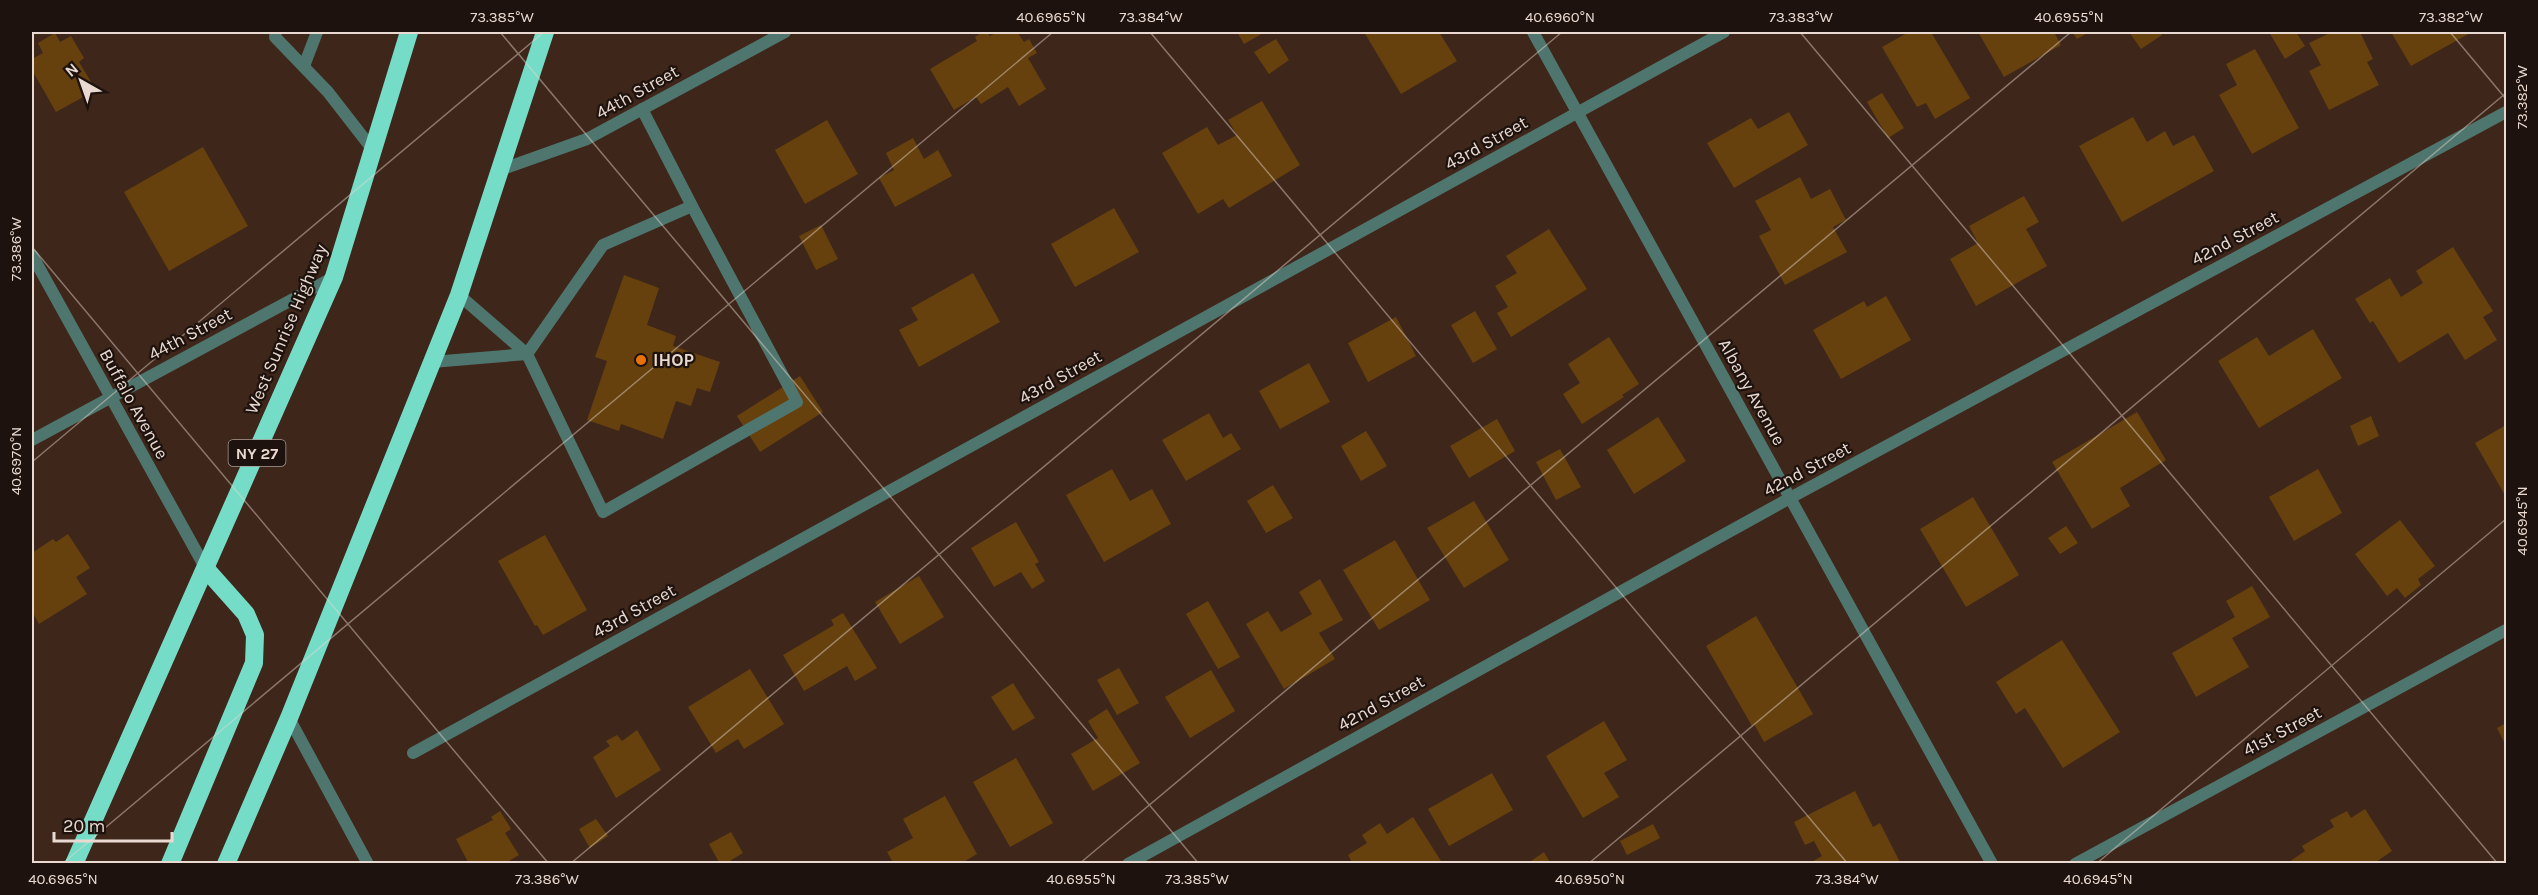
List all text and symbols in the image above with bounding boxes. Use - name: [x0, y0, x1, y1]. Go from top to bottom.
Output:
- text: 73.385°W: [470, 8, 534, 26]
- text: 40.6965°N: [1016, 8, 1086, 26]
- text: 73.384°W: [1119, 8, 1183, 26]
- text: 40.6960°N: [1525, 8, 1595, 26]
- text: 73.383°W: [1769, 8, 1834, 26]
- text: 40.6955°N: [2034, 8, 2104, 26]
- text: 73.382°W: [2419, 8, 2484, 26]
- north arrow: [51, 51, 111, 111]
- text: N: [61, 59, 82, 81]
- street label: 44th Street: [592, 60, 683, 124]
- text: 73.382°W: [2513, 64, 2531, 129]
- street label: 43rd Street: [1441, 111, 1532, 175]
- street label: 42nd Street: [2188, 206, 2283, 270]
- text: 73.386°W: [7, 217, 25, 281]
- street label: West Sunrise Highway: [240, 240, 332, 417]
- street label: 44th Street: [144, 303, 236, 365]
- street label: Albany Avenue: [1714, 335, 1790, 449]
- street label: Buffalo Avenue: [95, 345, 173, 463]
- street label: 43rd Street: [1015, 345, 1106, 409]
- place label: IHOP: [653, 349, 694, 371]
- marker: IHOP: [634, 353, 648, 367]
- text: 40.6970°N: [7, 427, 25, 495]
- street label: 42nd Street: [1760, 437, 1855, 501]
- road number: NY 27: [228, 440, 286, 466]
- text: 40.6945°N: [2513, 486, 2531, 556]
- street label: 43rd Street: [589, 579, 680, 643]
- street label: 42nd Street: [1334, 670, 1428, 736]
- street label: 41st Street: [2239, 701, 2325, 761]
- scale bar: [54, 805, 172, 843]
- text: 20 m: [63, 815, 105, 837]
- text: 40.6965°N: [28, 870, 98, 888]
- text: 73.386°W: [515, 870, 579, 888]
- text: 40.6955°N: [1046, 870, 1116, 888]
- text: 73.385°W: [1165, 870, 1229, 888]
- text: 40.6950°N: [1555, 870, 1625, 888]
- text: 73.384°W: [1815, 870, 1879, 888]
- text: 40.6945°N: [2063, 870, 2133, 888]

